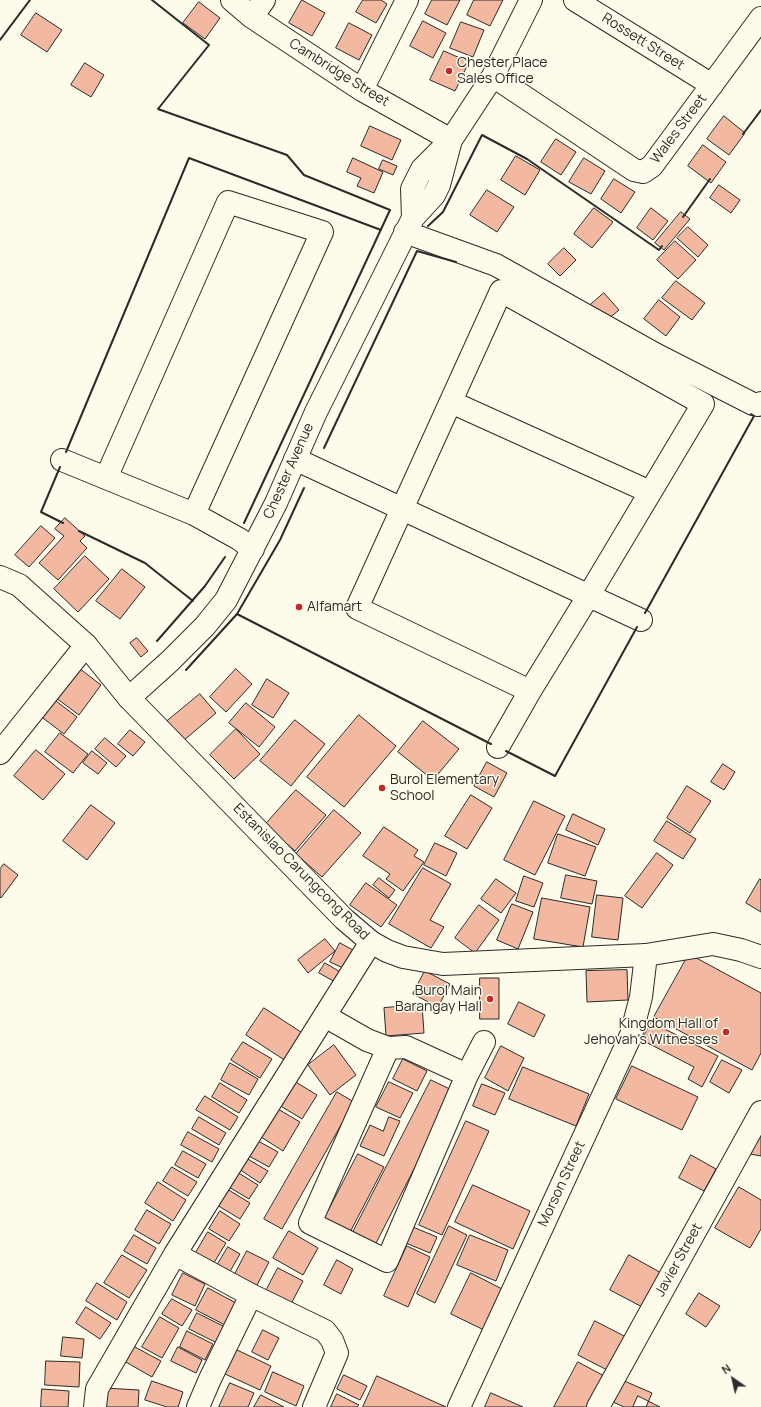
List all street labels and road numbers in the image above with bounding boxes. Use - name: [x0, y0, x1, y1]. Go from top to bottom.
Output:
- street label: Rossett Street: [599, 10, 687, 74]
- street label: Cambridge Street: [286, 35, 392, 111]
- street label: Wales Street: [647, 91, 711, 167]
- street label: Chester Avenue: [260, 420, 318, 522]
- street label: Estanislao Carungcong Road: [229, 800, 373, 944]
- street label: Morson Street: [535, 1138, 589, 1230]
- street label: Javier Street: [652, 1220, 706, 1300]

